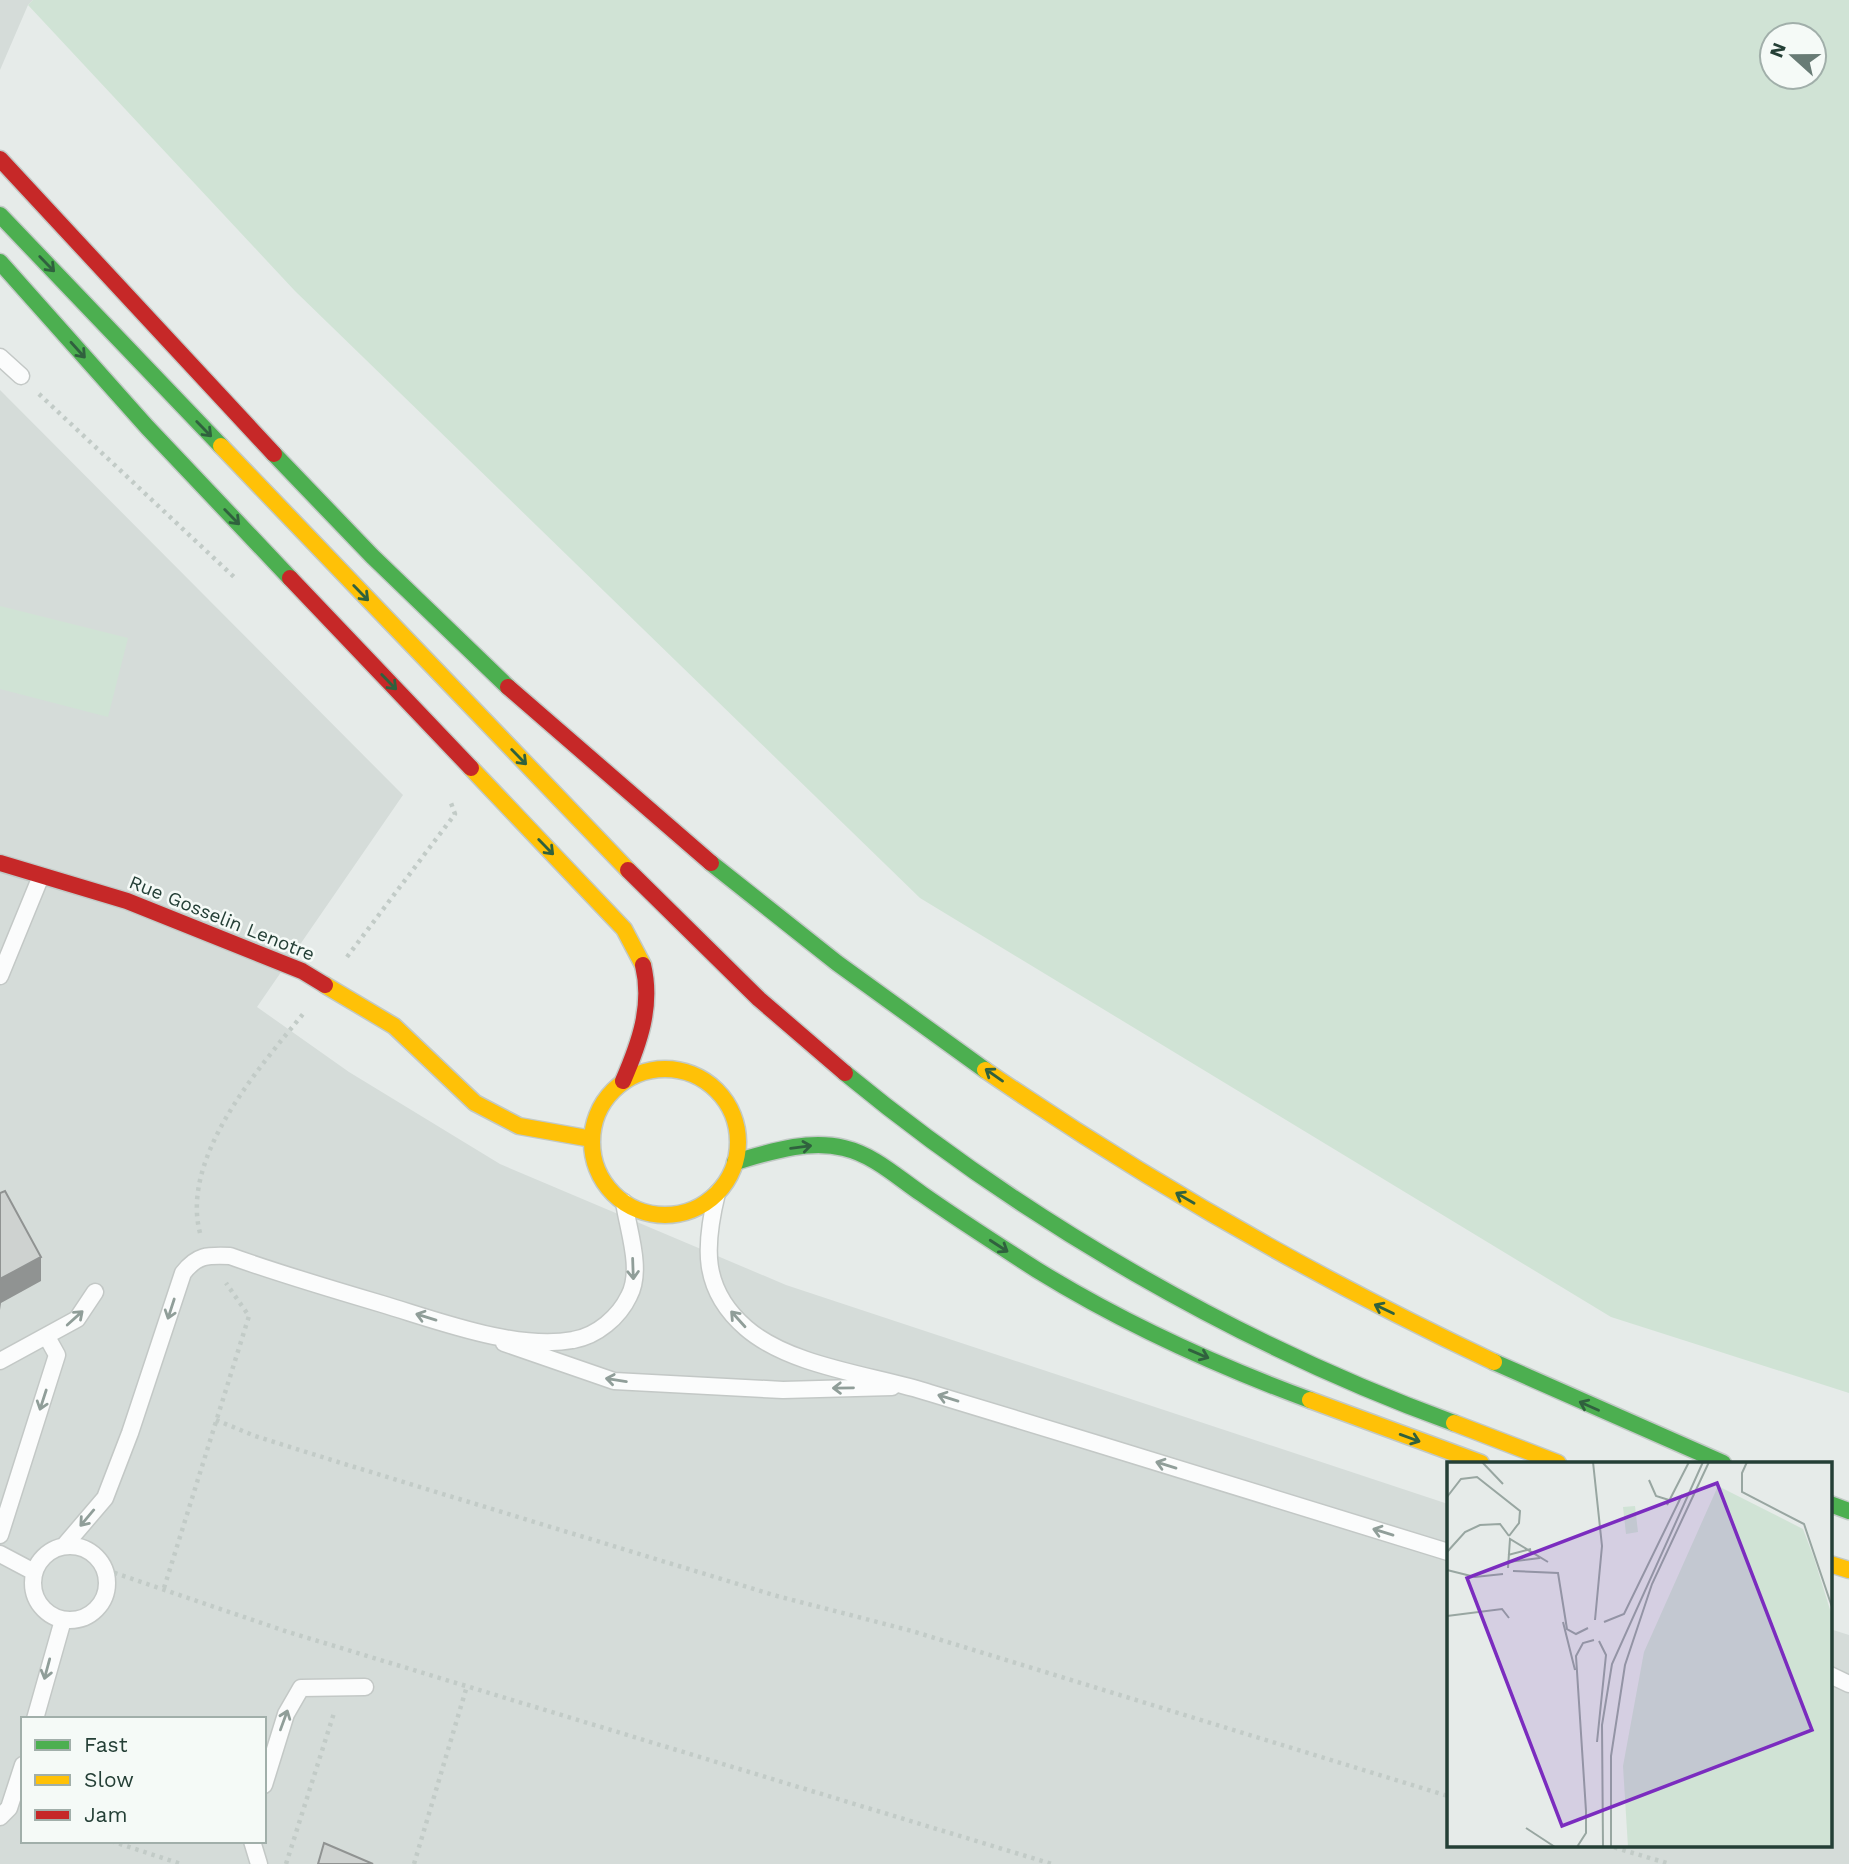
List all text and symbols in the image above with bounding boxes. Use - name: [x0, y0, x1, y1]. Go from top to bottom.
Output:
- north arrow: [1758, 21, 1828, 91]
- text: N: [1764, 39, 1791, 61]
- one-way arrow: [39, 255, 56, 272]
- one-way arrow: [70, 341, 86, 359]
- one-way arrow: [196, 420, 213, 437]
- one-way arrow: [224, 508, 241, 525]
- one-way arrow: [353, 584, 370, 601]
- one-way arrow: [381, 673, 398, 690]
- one-way arrow: [510, 748, 527, 765]
- one-way arrow: [537, 838, 554, 855]
- street label: Rue Gosselin Lenotre: [126, 870, 318, 966]
- one-way arrow: [985, 1068, 1004, 1082]
- one-way arrow: [789, 1140, 812, 1153]
- one-way arrow: [1175, 1191, 1195, 1205]
- one-way arrow: [989, 1239, 1009, 1253]
- one-way arrow: [626, 1258, 640, 1281]
- one-way arrow: [164, 1297, 176, 1319]
- one-way arrow: [1374, 1301, 1395, 1315]
- one-way arrow: [65, 1310, 83, 1327]
- one-way arrow: [415, 1310, 437, 1323]
- one-way arrow: [730, 1310, 746, 1328]
- one-way arrow: [1188, 1348, 1209, 1361]
- one-way arrow: [605, 1373, 628, 1386]
- one-way arrow: [832, 1382, 855, 1395]
- one-way arrow: [36, 1389, 48, 1411]
- one-way arrow: [938, 1391, 960, 1403]
- one-way arrow: [1579, 1399, 1600, 1412]
- one-way arrow: [1399, 1432, 1421, 1445]
- one-way arrow: [1155, 1458, 1177, 1471]
- inset map: [1447, 1462, 1832, 1846]
- one-way arrow: [79, 1509, 95, 1527]
- one-way arrow: [1372, 1525, 1394, 1538]
- one-way arrow: [40, 1658, 53, 1680]
- one-way arrow: [279, 1709, 292, 1731]
- legend: [21, 1717, 266, 1843]
- text: Fast: [84, 1732, 128, 1757]
- text: Slow: [84, 1767, 134, 1792]
- text: Jam: [84, 1802, 127, 1827]

